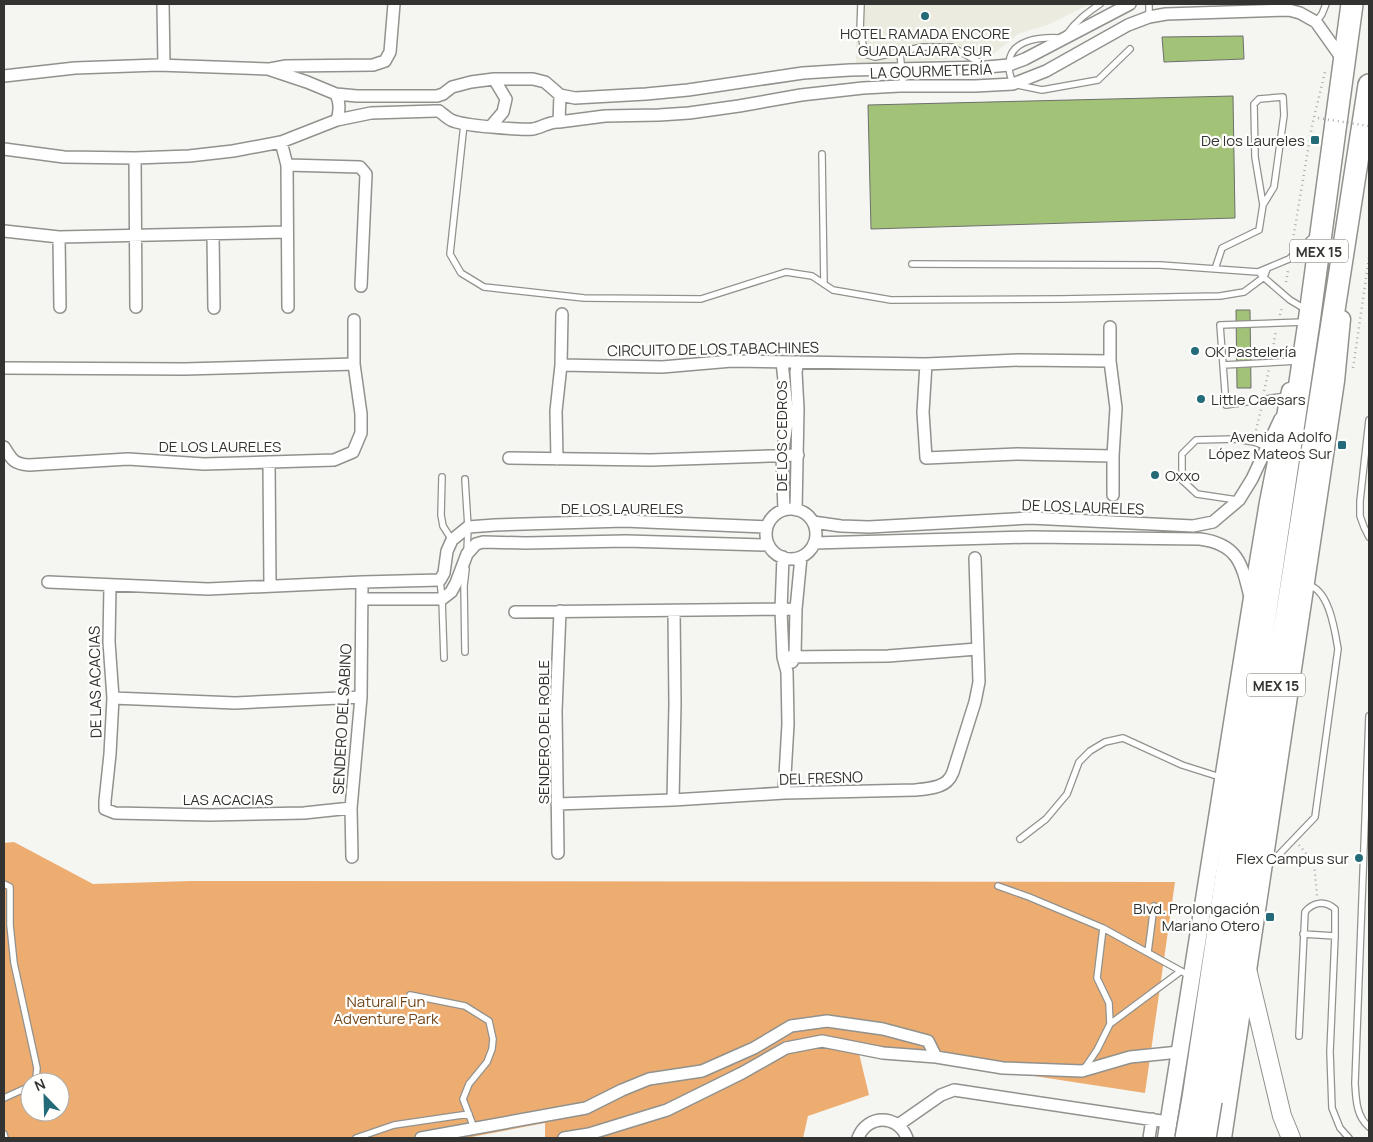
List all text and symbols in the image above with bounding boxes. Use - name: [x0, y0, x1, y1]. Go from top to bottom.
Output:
- marker: HOTEL RAMADA ENCORE GUADALAJARA SUR: [919, 10, 931, 22]
- place label: HOTEL RAMADA ENCORE GUADALAJARA SUR: [840, 23, 1010, 61]
- street label: LA GOURMETERÍA: [869, 58, 993, 84]
- place label: De los Laureles: [1201, 130, 1305, 151]
- marker: De los Laureles: [1309, 134, 1321, 146]
- road number: MEX 15: [1290, 240, 1348, 262]
- street label: CIRCUITO DE LOS TABACHINES: [607, 337, 819, 361]
- place label: OK Pastelería: [1205, 341, 1296, 362]
- marker: OK Pastelería: [1189, 345, 1201, 357]
- street label: DE LOS CEDROS: [771, 381, 792, 492]
- place label: Little Caesars: [1211, 389, 1306, 410]
- marker: Little Caesars: [1195, 393, 1207, 405]
- place label: Avenida Adolfo López Mateos Sur: [1208, 426, 1333, 464]
- street label: DE LOS LAURELES: [159, 436, 281, 457]
- marker: Avenida Adolfo López Mateos Sur: [1336, 439, 1348, 451]
- place label: Oxxo: [1165, 465, 1200, 486]
- marker: Oxxo: [1149, 469, 1161, 481]
- street label: DE LOS LAURELES: [1021, 494, 1145, 520]
- street label: DE LOS LAURELES: [561, 498, 683, 519]
- street label: DE LAS ACACIAS: [84, 626, 106, 738]
- street label: SENDERO DEL SABINO: [328, 643, 356, 795]
- street label: SENDERO DEL ROBLE: [533, 660, 554, 804]
- road number: MEX 15: [1247, 674, 1305, 696]
- street label: DEL FRESNO: [779, 766, 864, 790]
- street label: LAS ACACIAS: [183, 789, 273, 810]
- place label: Flex Campus sur: [1236, 848, 1350, 869]
- marker: Flex Campus sur: [1353, 852, 1365, 864]
- place label: Blvd. Prolongación Mariano Otero: [1133, 898, 1260, 936]
- marker: Blvd. Prolongación Mariano Otero: [1264, 911, 1276, 923]
- park label: Natural Fun Adventure Park: [334, 991, 439, 1029]
- north arrow: [20, 1072, 70, 1122]
- text: N: [31, 1074, 48, 1095]

